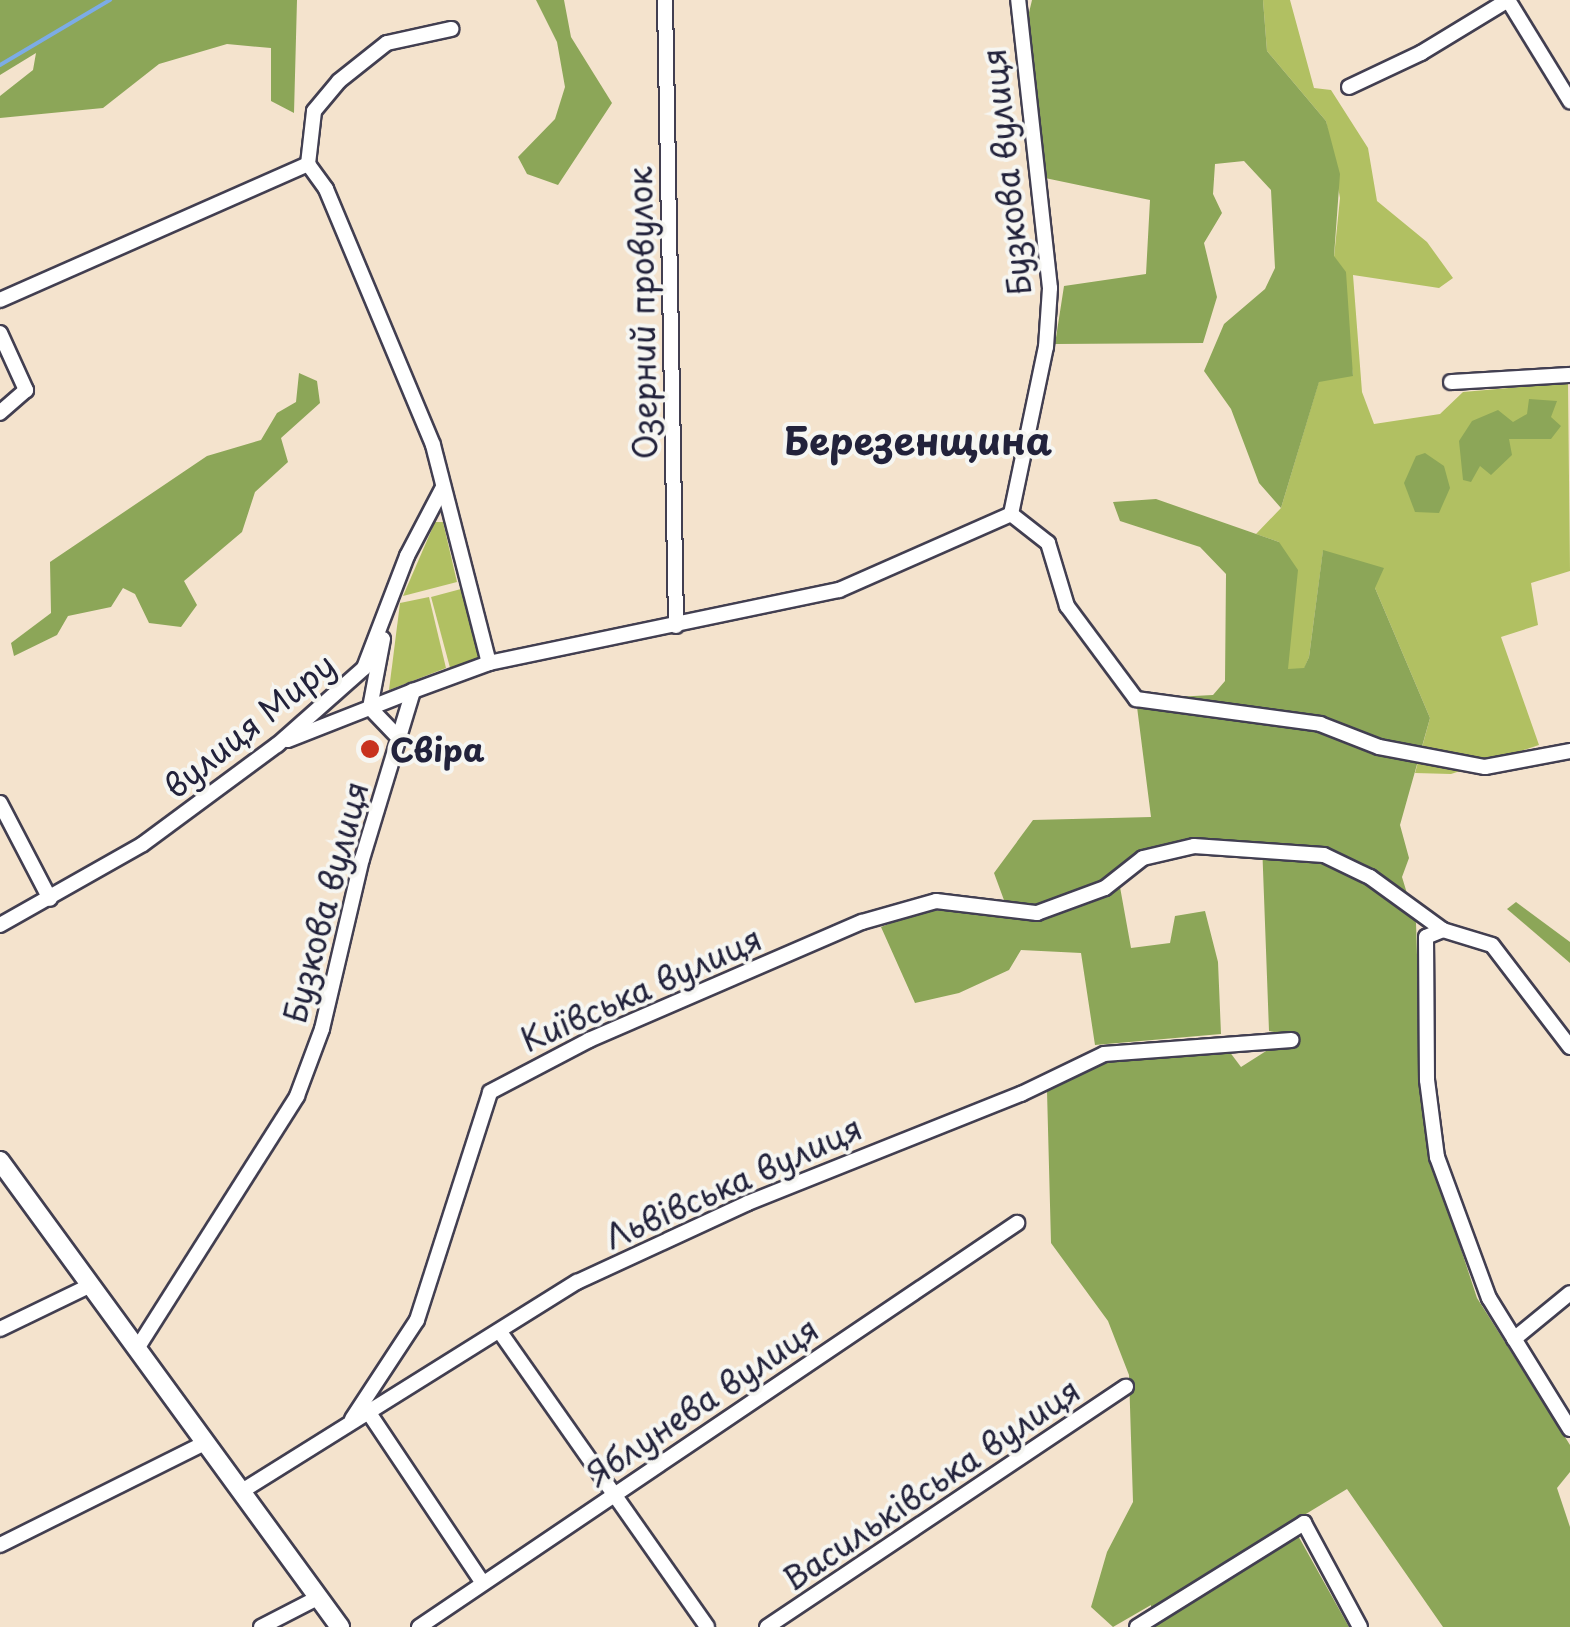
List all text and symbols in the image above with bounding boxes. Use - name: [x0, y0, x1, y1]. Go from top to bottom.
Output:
- street label: Бузкова вулиця: [974, 46, 1038, 298]
- street label: Озерний провулок: [620, 166, 664, 460]
- district label: Березенщина: [784, 417, 1052, 463]
- street label: вулиця Миру: [156, 644, 342, 806]
- place label: Свіра: [390, 730, 485, 768]
- marker: Свіра: [359, 738, 381, 760]
- street label: Бузкова вулиця: [274, 777, 376, 1027]
- street label: Київська вулиця: [514, 918, 768, 1060]
- street label: Львівська вулиця: [598, 1108, 868, 1256]
- street label: Яблунева вулиця: [578, 1309, 826, 1493]
- street label: Васильківська вулиця: [775, 1370, 1087, 1598]

